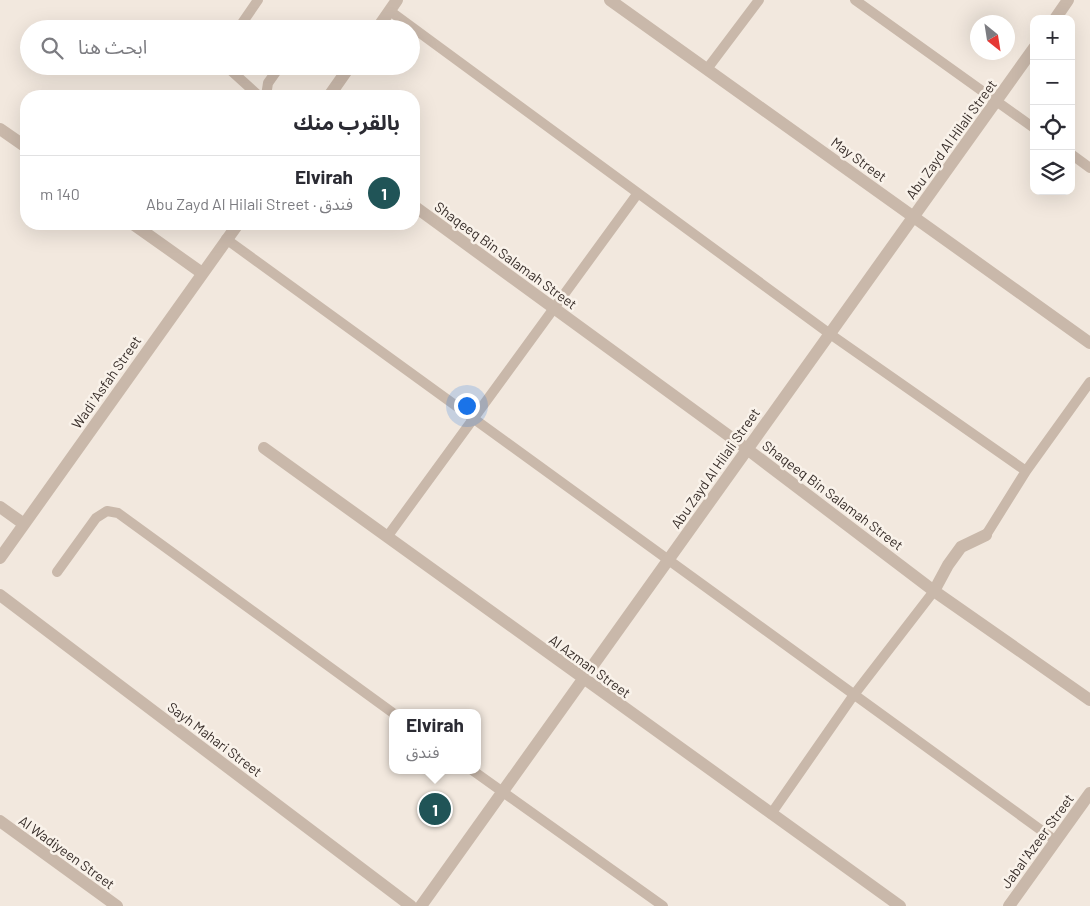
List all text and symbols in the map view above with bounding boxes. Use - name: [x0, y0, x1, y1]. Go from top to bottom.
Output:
- north arrow: [970, 15, 1015, 60]
- map controls: [1030, 15, 1075, 195]
- button: +: [1030, 15, 1075, 60]
- search box: [20, 20, 420, 75]
- icon: search: [38, 34, 66, 62]
- text: ابحث هنا: [78, 35, 147, 58]
- button: −: [1030, 60, 1075, 105]
- street label: Abu Zayd Al Hilali Street: [902, 76, 1000, 202]
- button: locate: [1030, 105, 1075, 150]
- text: بالقرب منك: [293, 109, 400, 134]
- street label: May Street: [828, 133, 890, 185]
- button: layers: [1030, 150, 1075, 195]
- text: Elvirah: [295, 165, 353, 188]
- text: 140 m: [40, 184, 80, 203]
- text: 1: [381, 184, 387, 203]
- text: فندق · Abu Zayd Al Hilali Street: [146, 194, 353, 213]
- street label: Shaqeeq Bin Salamah Street: [432, 198, 580, 312]
- street label: Wadi 'Asfah Street: [68, 332, 144, 432]
- your location: [454, 393, 480, 419]
- street label: Abu Zayd Al Hilali Street: [667, 404, 763, 532]
- street label: Shaqeeq Bin Salamah Street: [759, 437, 907, 553]
- street label: Al Azman Street: [546, 631, 634, 701]
- street label: Sayh Mahari Street: [165, 698, 265, 780]
- popup: [389, 709, 481, 774]
- text: Elvirah: [406, 713, 464, 736]
- text: فندق: [406, 742, 440, 761]
- pin: 1: [419, 790, 451, 828]
- street label: Jabal 'Azeer Street: [997, 790, 1077, 892]
- street label: Al Wadiyeen Street: [16, 812, 118, 892]

